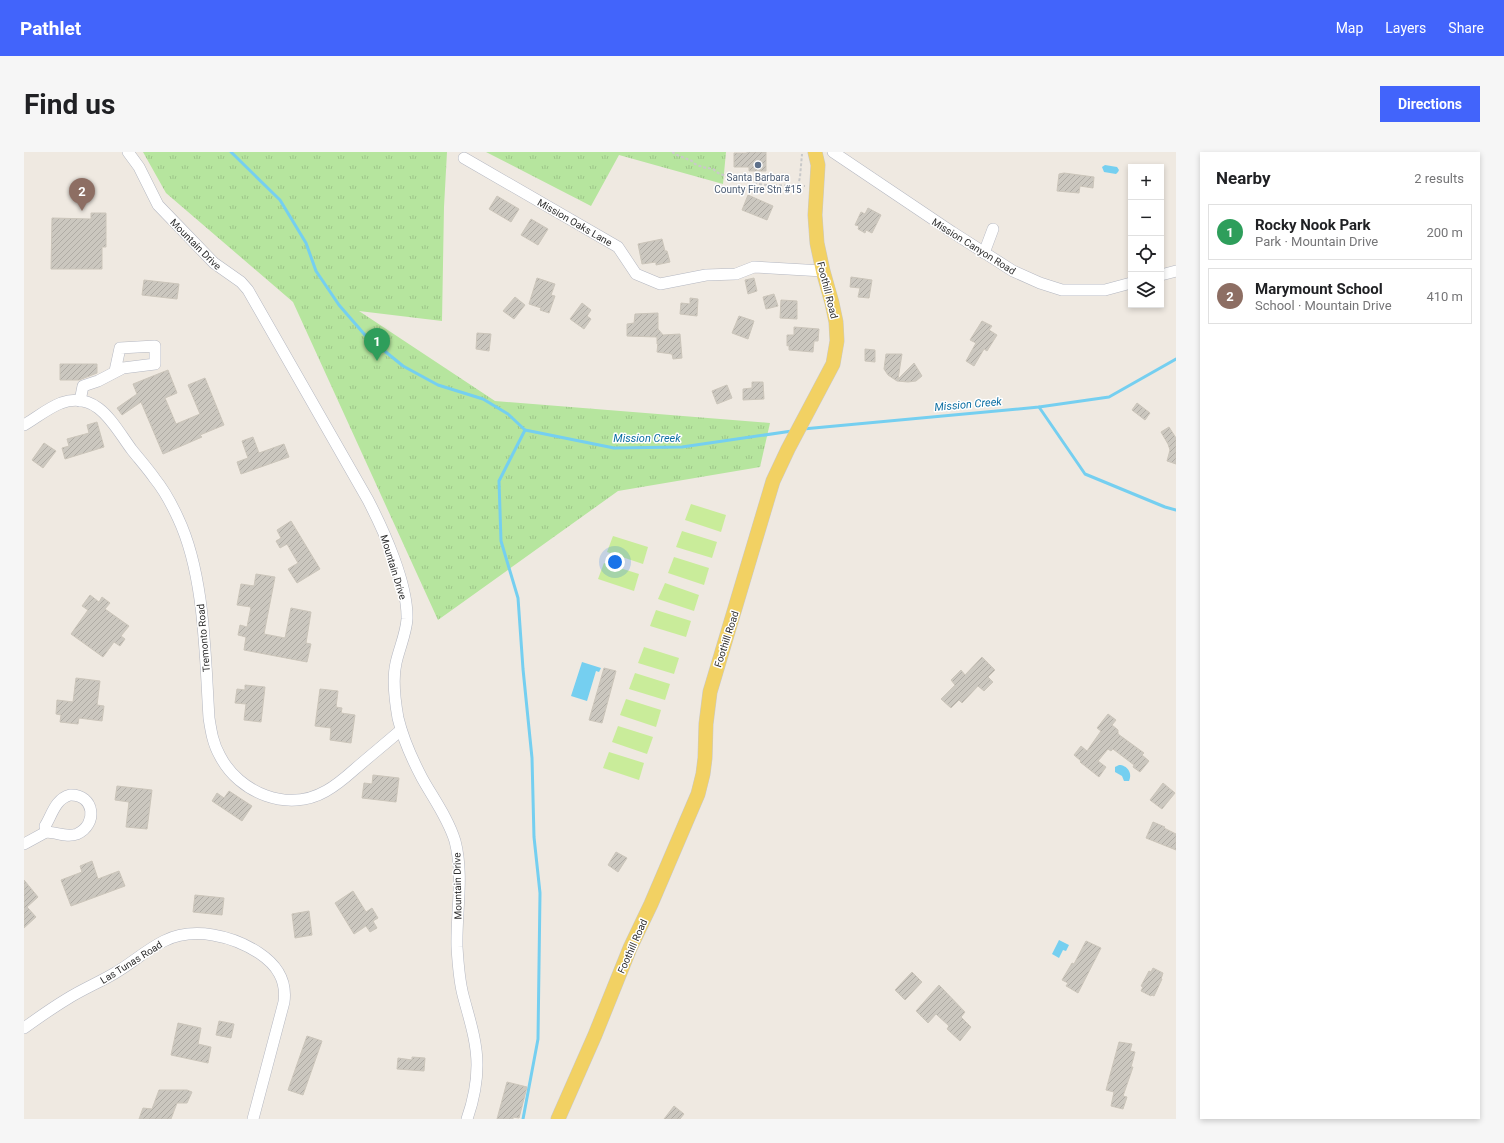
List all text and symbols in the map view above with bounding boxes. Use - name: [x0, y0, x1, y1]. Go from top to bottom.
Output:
- text: Pathlet: [20, 17, 81, 40]
- text: Map: [1336, 20, 1363, 36]
- text: Layers: [1385, 20, 1426, 36]
- text: Share: [1448, 20, 1484, 36]
- button: Directions: [1380, 86, 1480, 122]
- text: Find us: [24, 88, 115, 121]
- marker: Santa Barbara County Fire Stn #15: [753, 160, 763, 170]
- map controls: [1128, 164, 1164, 308]
- button: +: [1128, 164, 1164, 200]
- text: Nearby: [1216, 168, 1271, 188]
- text: 2 results: [1414, 171, 1464, 186]
- place label: Santa Barbara County Fire Stn #15: [714, 172, 802, 195]
- pin: 2: [69, 178, 95, 211]
- street label: Mission Oaks Lane: [535, 197, 614, 248]
- button: −: [1128, 200, 1164, 236]
- street label: Mission Canyon Road: [930, 216, 1018, 277]
- text: Rocky Nook Park: [1255, 216, 1371, 234]
- street label: Mountain Drive: [168, 217, 223, 272]
- text: 1: [1226, 225, 1234, 240]
- text: 200 m: [1426, 225, 1463, 240]
- text: Park · Mountain Drive: [1255, 234, 1378, 249]
- button: locate: [1128, 236, 1164, 272]
- street label: Foothill Road: [815, 260, 840, 320]
- button: layers: [1128, 272, 1164, 308]
- text: Marymount School: [1255, 280, 1383, 298]
- text: 2: [1226, 289, 1234, 304]
- text: 410 m: [1426, 289, 1463, 304]
- text: School · Mountain Drive: [1255, 298, 1392, 313]
- pin: 1: [364, 328, 390, 361]
- water label: Mission Creek: [934, 395, 1003, 414]
- water label: Mission Creek: [613, 432, 681, 445]
- street label: Mountain Drive: [378, 533, 409, 601]
- your location: [605, 552, 625, 572]
- street label: Tremonto Road: [195, 603, 212, 673]
- street label: Foothill Road: [712, 610, 741, 669]
- street label: Mountain Drive: [451, 852, 464, 920]
- street label: Foothill Road: [616, 917, 649, 975]
- street label: Las Tunas Road: [98, 939, 164, 986]

